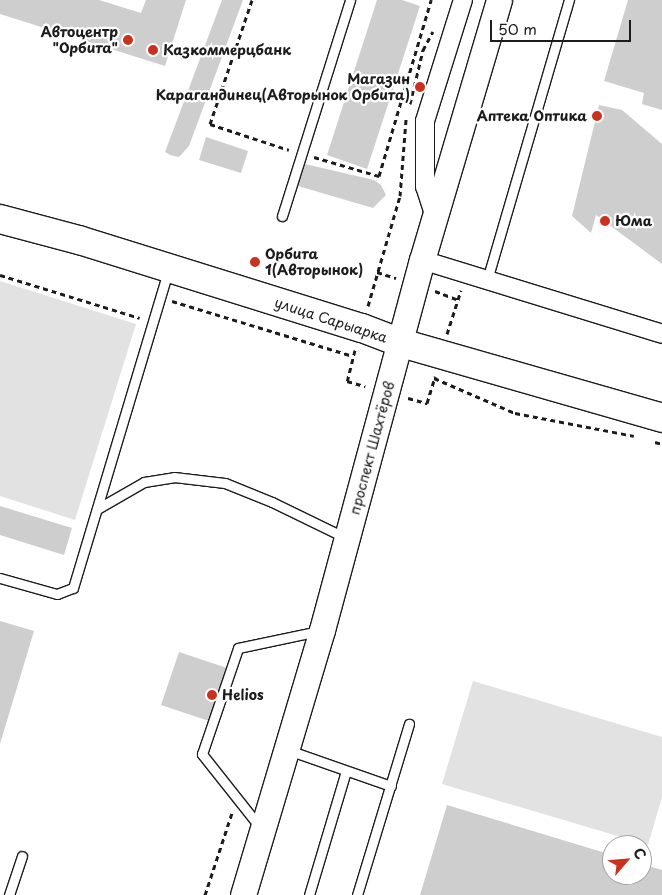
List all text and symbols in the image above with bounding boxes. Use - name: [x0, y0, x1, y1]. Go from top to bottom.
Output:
- scale bar: [492, 10, 633, 42]
- text: 50 m: [498, 17, 537, 40]
- place label: Автоцентр "Орбита": [41, 24, 118, 56]
- marker: Автоцентр "Орбита": [122, 34, 134, 46]
- place label: Казкоммерцбанк: [163, 42, 291, 58]
- marker: Казкоммерцбанк: [147, 44, 159, 56]
- place label: Магазин Карагандинец(Авторынок Орбита): [155, 71, 410, 104]
- marker: Магазин Карагандинец(Авторынок Орбита): [414, 81, 426, 93]
- place label: Аптека Оптика: [477, 108, 587, 124]
- marker: Аптека Оптика: [591, 110, 603, 122]
- place label: Юма: [615, 213, 652, 229]
- marker: Юма: [599, 215, 611, 227]
- place label: Орбита 1(Авторынок): [265, 246, 363, 278]
- marker: Орбита 1(Авторынок): [249, 256, 261, 268]
- street label: улица Сарыарка: [272, 294, 390, 346]
- street label: проспект Шахтёров: [346, 379, 398, 517]
- place label: Helios: [222, 687, 264, 703]
- marker: Helios: [206, 689, 218, 701]
- north arrow: [602, 835, 652, 885]
- text: С: [628, 844, 652, 863]

